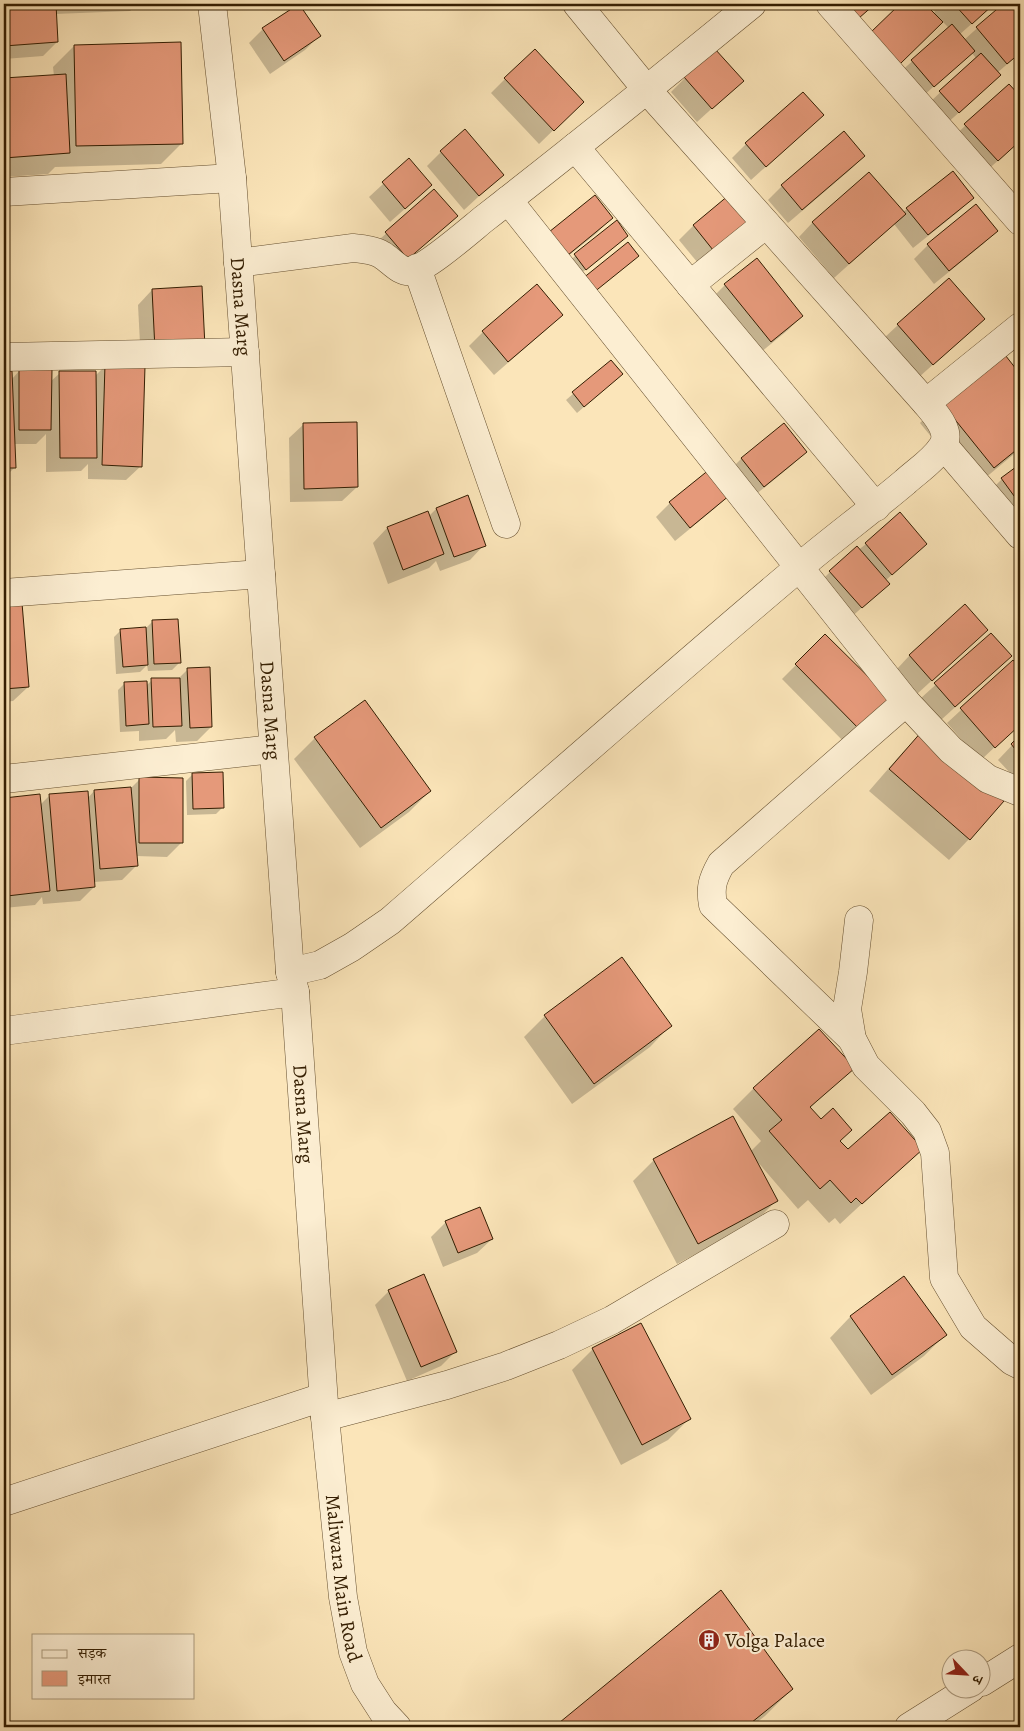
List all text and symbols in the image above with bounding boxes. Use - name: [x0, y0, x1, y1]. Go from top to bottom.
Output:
- street label: Dasna Marg: [224, 256, 258, 357]
- street label: Dasna Marg: [254, 660, 288, 761]
- street label: Dasna Marg: [287, 1063, 321, 1164]
- street label: Maliwara Main Road: [319, 1493, 369, 1666]
- place label: Volga Palace: [724, 1627, 825, 1654]
- building icon: Volga Palace: [697, 1628, 721, 1652]
- legend: [32, 1634, 195, 1698]
- text: सड़क: [77, 1643, 107, 1663]
- north arrow: [942, 1648, 992, 1698]
- text: इमारत: [77, 1669, 112, 1689]
- text: उ: [967, 1671, 988, 1687]

